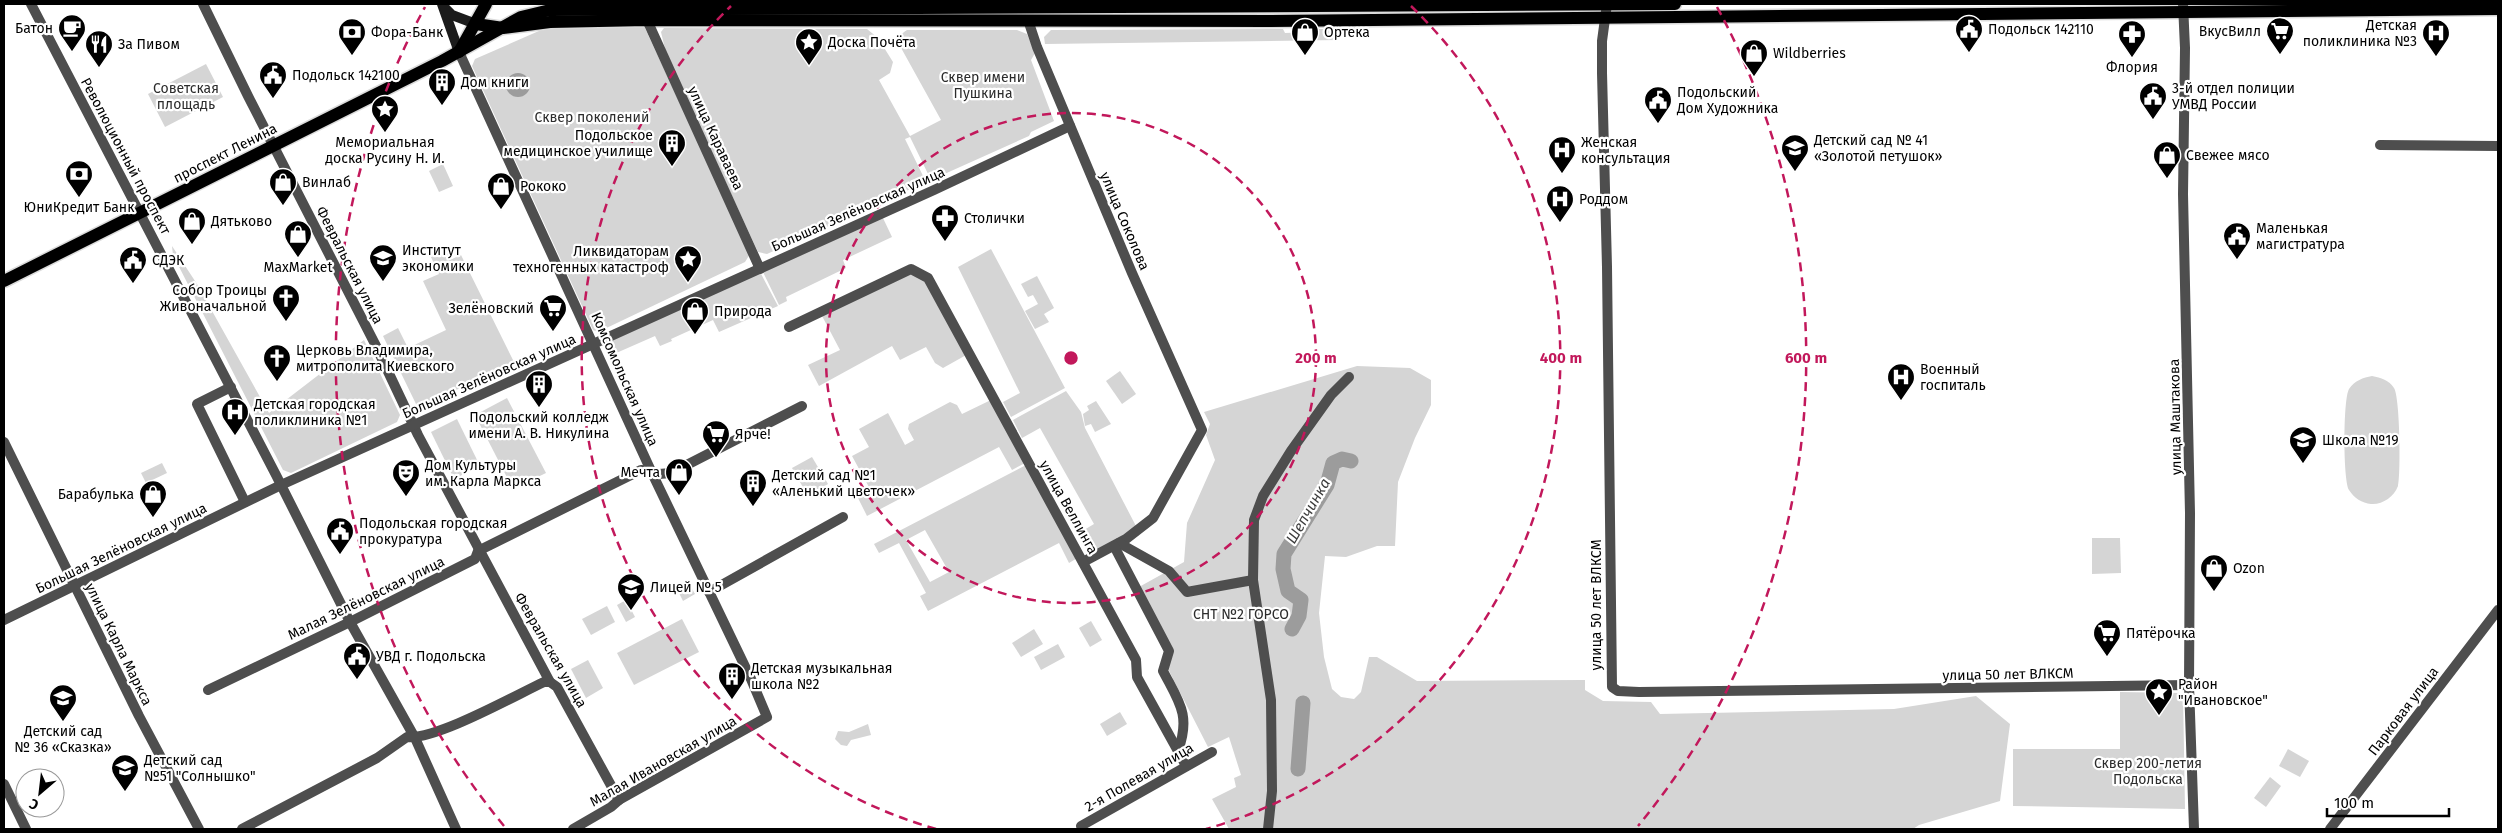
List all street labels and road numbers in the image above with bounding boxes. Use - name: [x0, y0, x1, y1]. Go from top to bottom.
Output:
- street label: Революционный проспект: [77, 75, 174, 238]
- street label: улица Караваева: [684, 84, 747, 193]
- street label: проспект Ленина: [171, 120, 280, 187]
- street label: Большая Зелёновская улица: [769, 163, 948, 255]
- street label: улица Соколова: [1096, 169, 1153, 273]
- street label: Февральская улица: [312, 204, 387, 327]
- street label: Комсомольская улица: [587, 310, 662, 449]
- street label: Большая Зелёновская улица: [400, 330, 579, 422]
- street label: улица Маштакова: [2166, 359, 2185, 475]
- street label: улица Веллинга: [1036, 457, 1101, 557]
- street label: Большая Зелёновская улица: [33, 500, 210, 597]
- street label: улица 50 лет ВЛКСМ: [1588, 539, 1605, 671]
- street label: Малая Зелёновская улица: [285, 553, 447, 644]
- street label: улица Карла Маркса: [81, 580, 156, 708]
- street label: Февральская улица: [511, 590, 590, 711]
- street label: Парковая улица: [2365, 664, 2442, 759]
- street label: улица 50 лет ВЛКСМ: [1942, 665, 2074, 684]
- street label: Малая Ивановская улица: [587, 712, 740, 810]
- street label: 2-я Полевая улица: [1082, 739, 1197, 815]

